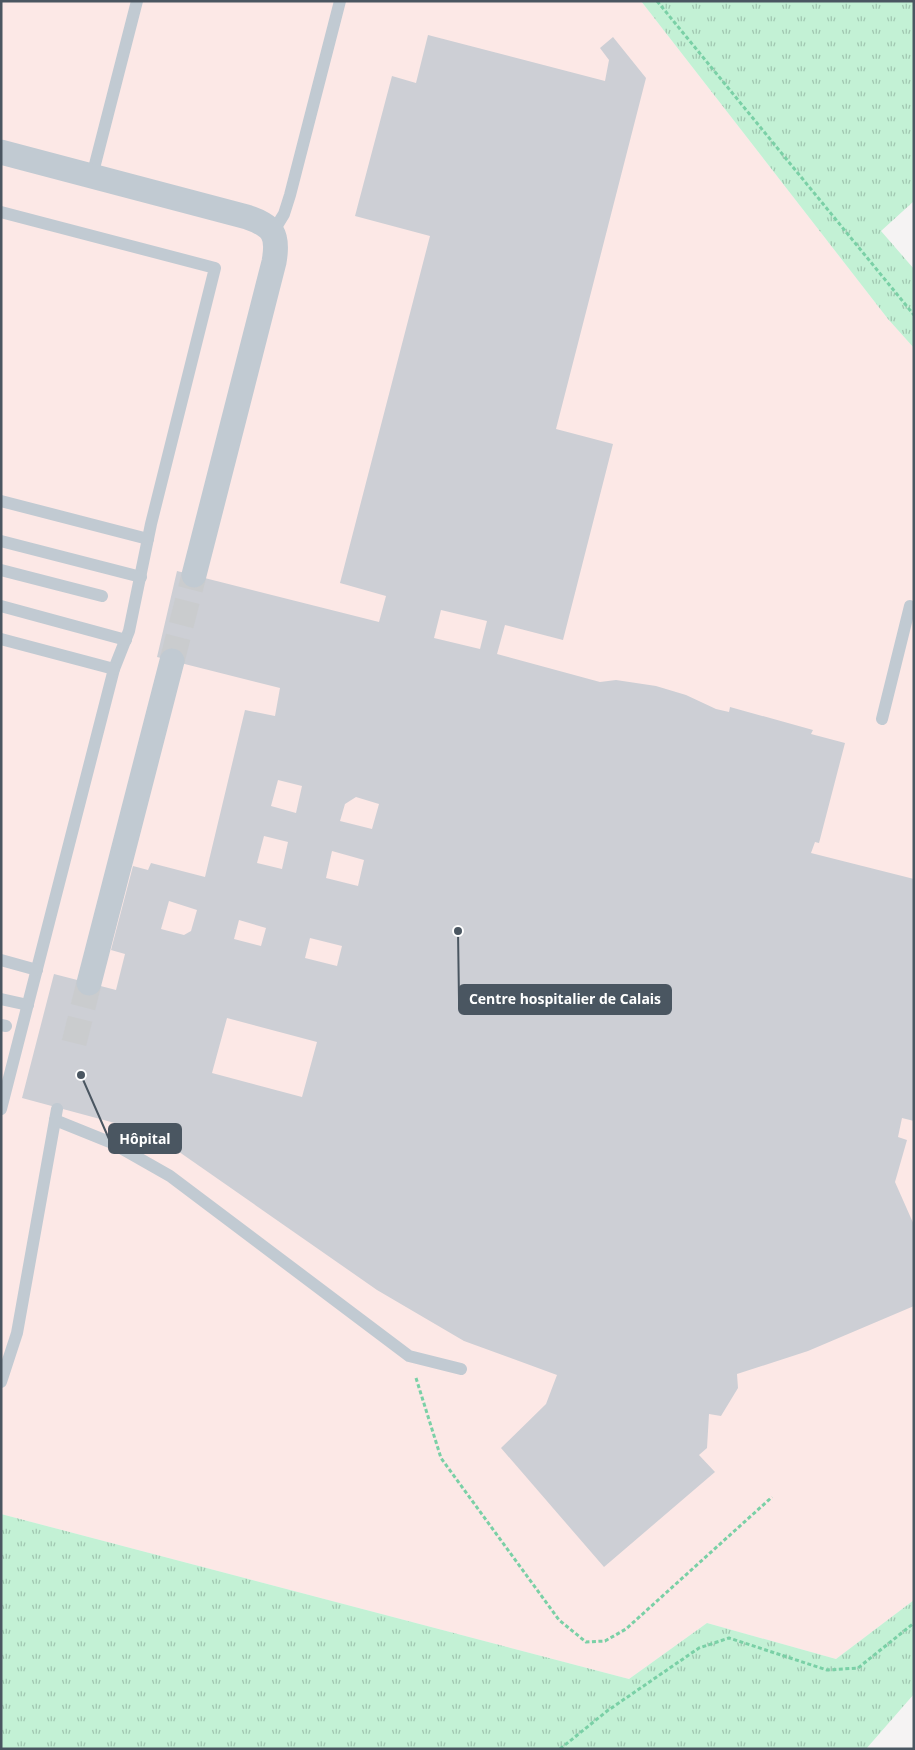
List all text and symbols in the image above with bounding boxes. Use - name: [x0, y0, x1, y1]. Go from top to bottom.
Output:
- callout: Centre hospitalier de Calais: [459, 985, 671, 1014]
- text: Centre hospitalier de Calais: [469, 989, 661, 1008]
- callout: Hôpital: [109, 1124, 181, 1153]
- text: Hôpital: [119, 1129, 171, 1148]

